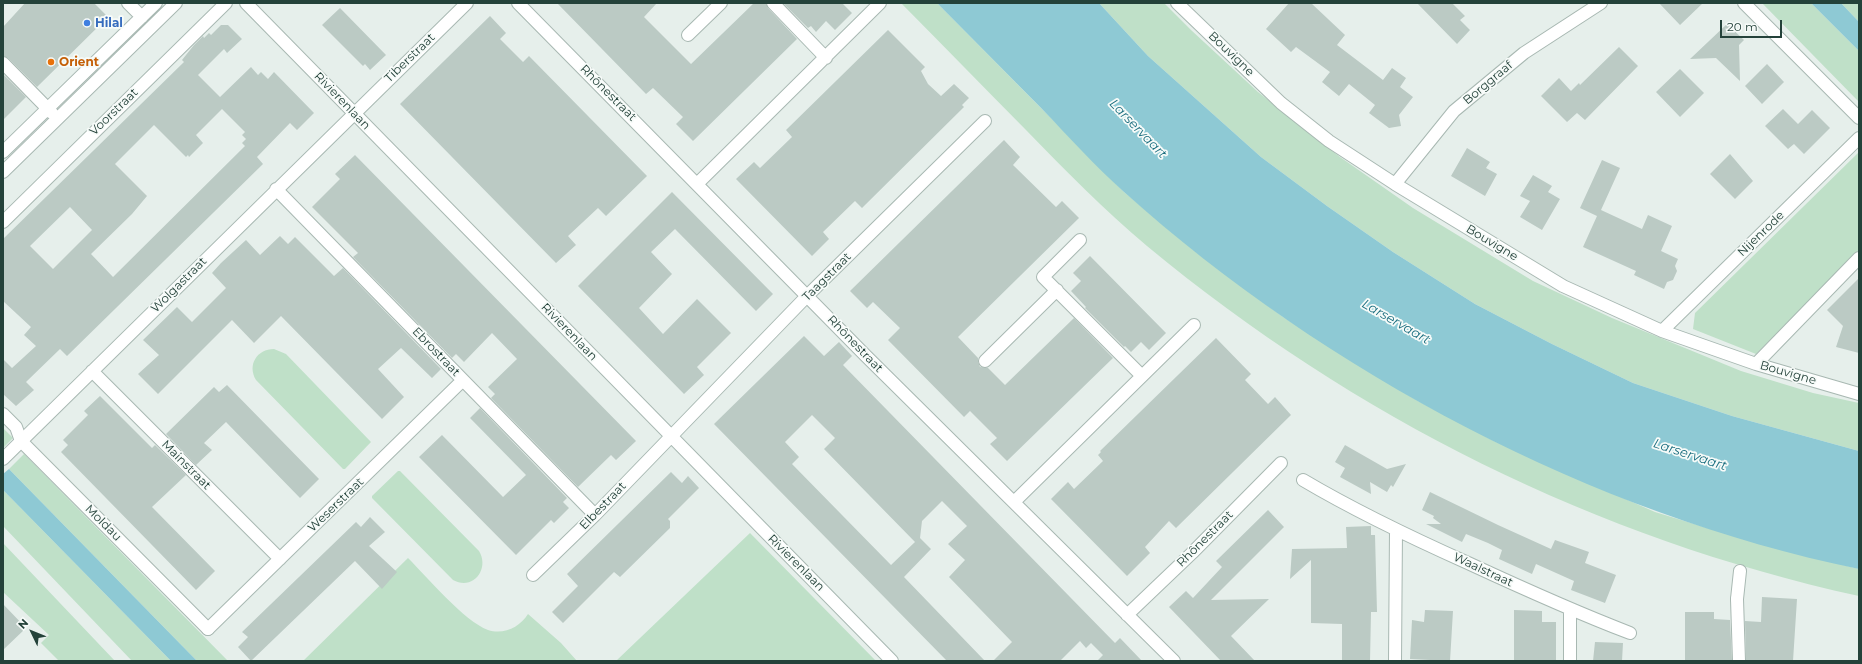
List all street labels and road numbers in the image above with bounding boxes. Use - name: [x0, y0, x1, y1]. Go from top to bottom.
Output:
- street label: Bouvigne: [1205, 29, 1257, 79]
- street label: Tiberstraat: [382, 30, 438, 86]
- street label: Borggraaf: [1460, 58, 1516, 108]
- street label: Rhônestraat: [577, 62, 639, 124]
- street label: Rivierenlaan: [311, 69, 373, 133]
- street label: Voorstraat: [87, 85, 141, 139]
- street label: Nijenrode: [1735, 208, 1787, 260]
- street label: Bouvigne: [1463, 222, 1521, 264]
- street label: Taagstraat: [800, 250, 854, 304]
- street label: Wolgastraat: [148, 254, 210, 316]
- street label: Rivierenlaan: [538, 300, 600, 364]
- street label: Rhônestraat: [824, 312, 886, 376]
- street label: Ebrostraat: [409, 325, 463, 379]
- street label: Bouvigne: [1758, 358, 1818, 388]
- street label: Mainstraat: [158, 437, 214, 493]
- street label: Weserstraat: [305, 475, 367, 535]
- street label: Elbestraat: [577, 479, 629, 533]
- street label: Moldau: [82, 502, 124, 544]
- street label: Rhônestraat: [1174, 508, 1236, 570]
- street label: Rivierenlaan: [765, 532, 827, 594]
- street label: Waalstraat: [1451, 550, 1515, 590]

